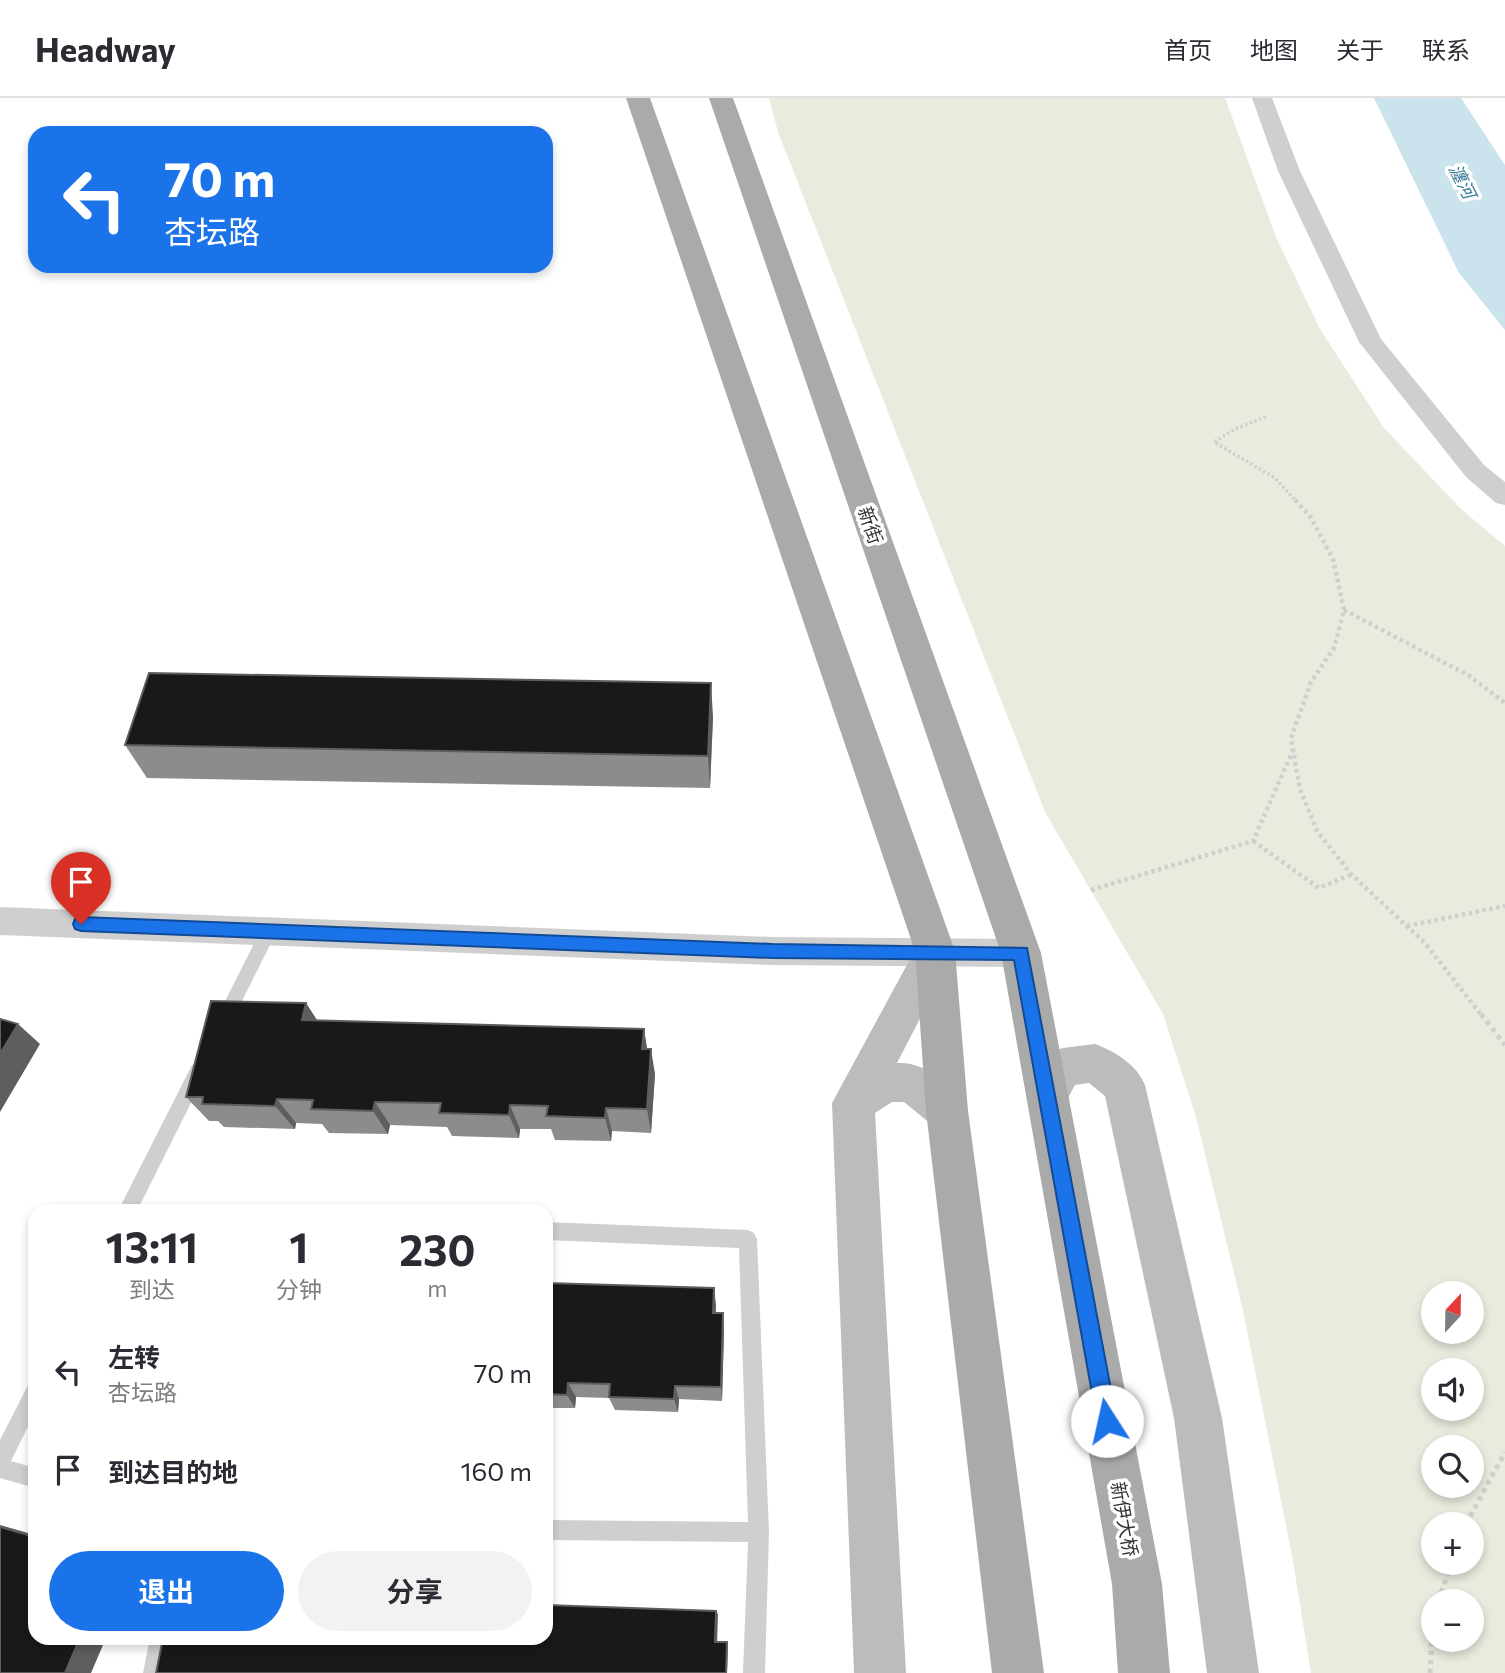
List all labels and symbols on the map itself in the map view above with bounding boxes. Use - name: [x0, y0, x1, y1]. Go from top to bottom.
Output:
- water label: 瀍河: [1445, 160, 1482, 205]
- street label: 新街: [854, 503, 888, 547]
- pin: [51, 852, 111, 924]
- north arrow: [1421, 1281, 1484, 1344]
- position arrow: [1070, 1384, 1144, 1458]
- street label: 新伊大桥: [1107, 1480, 1143, 1558]

